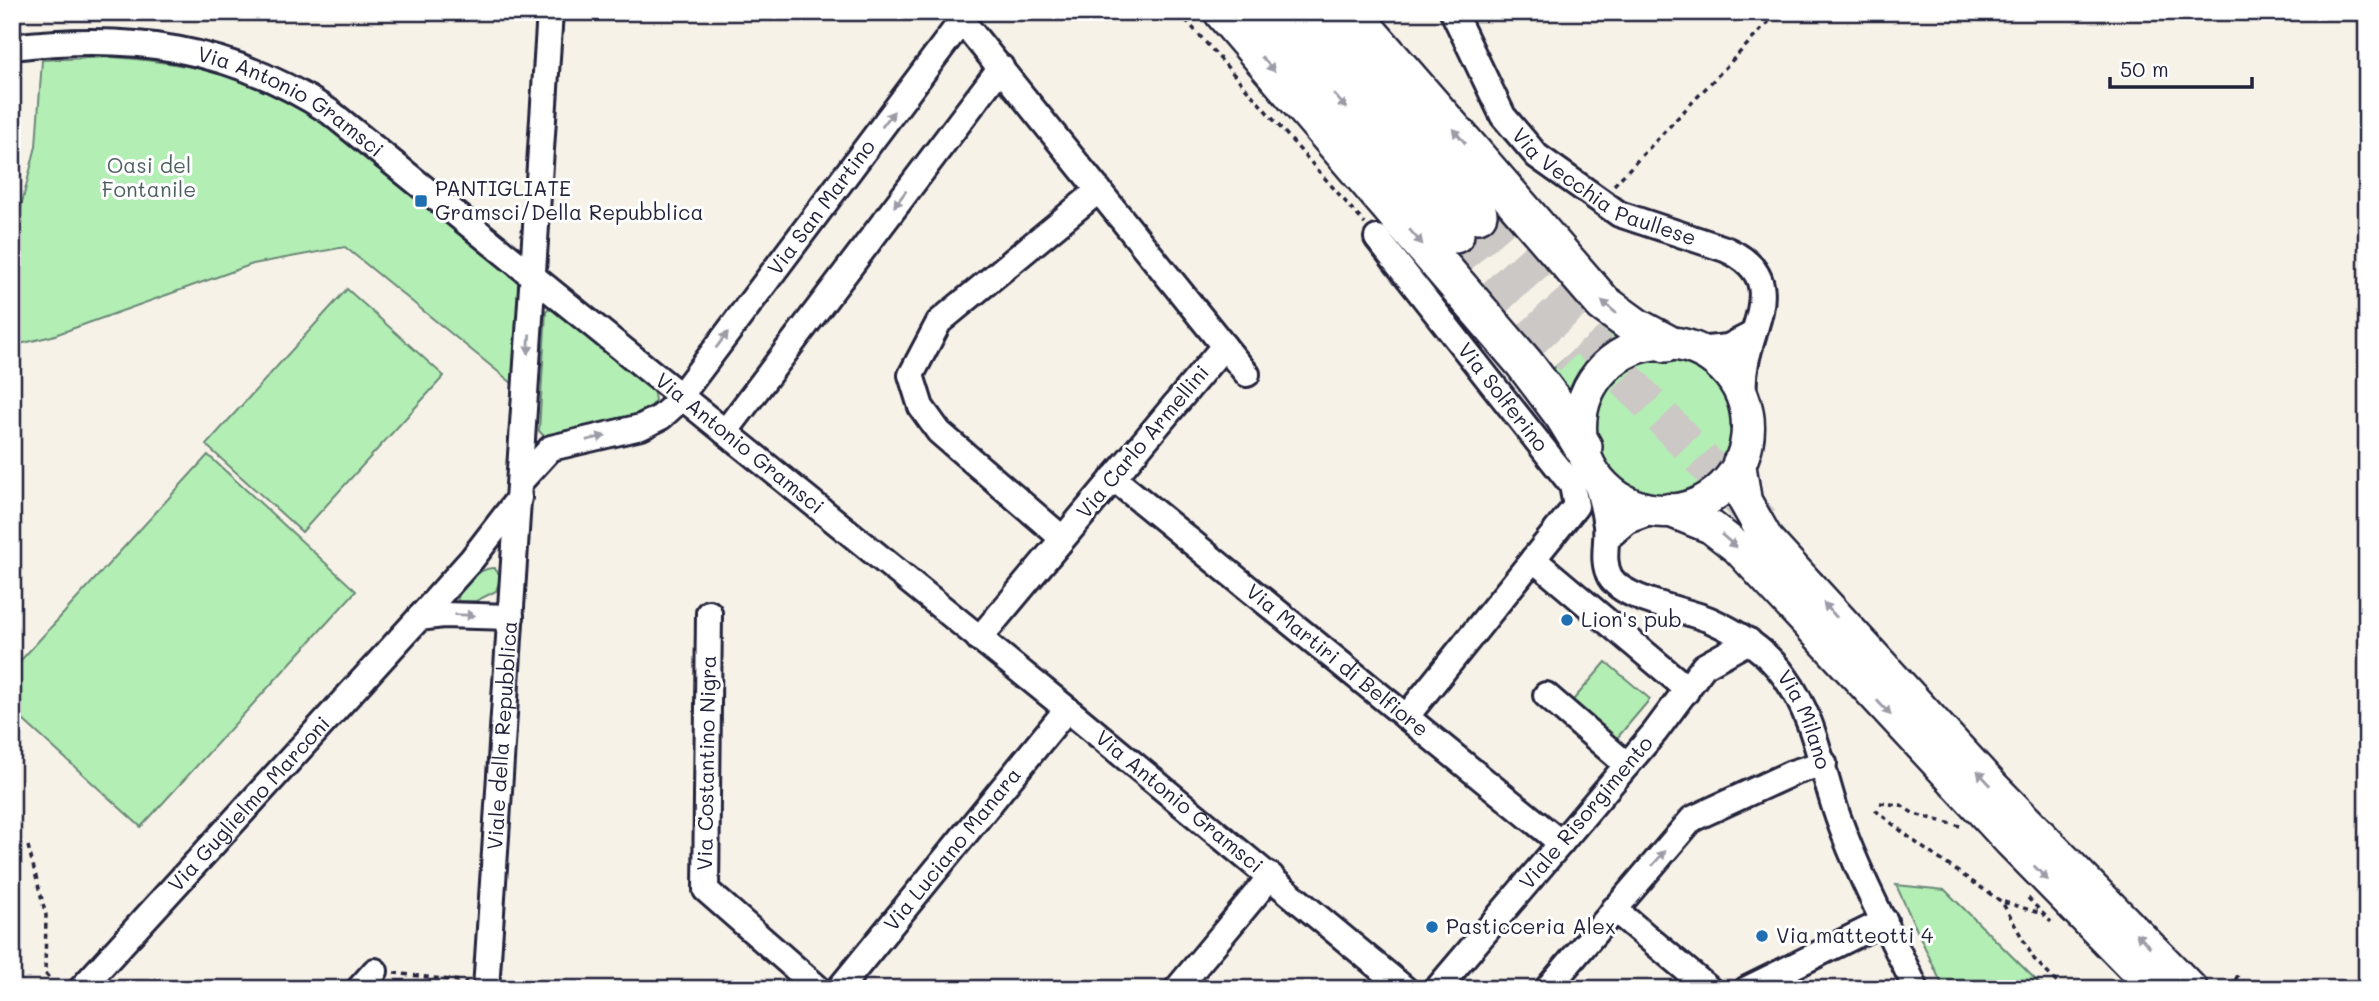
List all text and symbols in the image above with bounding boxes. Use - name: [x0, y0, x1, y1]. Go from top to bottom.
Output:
- street label: Via Antonio Gramsci: [195, 39, 390, 162]
- scale bar: [2110, 46, 2251, 90]
- one-way arrow: [1260, 55, 1276, 73]
- text: 50 m: [2120, 55, 2169, 82]
- one-way arrow: [1332, 92, 1347, 109]
- one-way arrow: [881, 110, 895, 128]
- street label: Via Vecchia Paullese: [1507, 121, 1700, 251]
- one-way arrow: [1451, 127, 1467, 145]
- street label: Via San Martino: [761, 133, 880, 280]
- park label: Oasi del Fontanile: [102, 151, 196, 202]
- place label: PANTIGLIATE Gramsci/Della Repubblica: [435, 174, 703, 225]
- one-way arrow: [894, 190, 908, 208]
- marker: PANTIGLIATE Gramsci/Della Repubblica: [413, 193, 429, 209]
- one-way arrow: [1408, 228, 1423, 245]
- one-way arrow: [1600, 300, 1617, 315]
- one-way arrow: [715, 331, 729, 349]
- one-way arrow: [523, 333, 534, 355]
- street label: Via Solferino: [1453, 336, 1555, 456]
- street label: Via Carlo Armellini: [1070, 359, 1214, 523]
- street label: Via Antonio Gramsci: [650, 366, 830, 519]
- one-way arrow: [585, 432, 607, 443]
- one-way arrow: [1721, 533, 1738, 548]
- street label: Via Martiri di Belfiore: [1241, 577, 1435, 742]
- one-way arrow: [1822, 601, 1838, 619]
- place label: Lion's pub: [1581, 605, 1682, 632]
- one-way arrow: [454, 610, 476, 621]
- marker: Lion's pub: [1559, 612, 1575, 628]
- street label: Viale della Repubblica: [480, 620, 522, 851]
- street label: Via Costantino Nigra: [690, 655, 721, 871]
- street label: Via Milano: [1772, 664, 1838, 772]
- one-way arrow: [1876, 699, 1892, 717]
- street label: Via Guglielmo Marconi: [161, 710, 335, 897]
- street label: Via Antonio Gramsci: [1091, 723, 1269, 878]
- street label: Viale Risorgimento: [1513, 730, 1658, 894]
- street label: Via Luciano Manara: [877, 761, 1026, 936]
- one-way arrow: [1976, 769, 1993, 786]
- one-way arrow: [1651, 849, 1667, 867]
- one-way arrow: [2032, 864, 2049, 881]
- place label: Pasticceria Alex: [1446, 912, 1616, 939]
- marker: Pasticceria Alex: [1424, 919, 1440, 935]
- place label: Via matteotti 4: [1776, 921, 1934, 948]
- marker: Via matteotti 4: [1754, 928, 1770, 944]
- one-way arrow: [2135, 932, 2152, 949]

